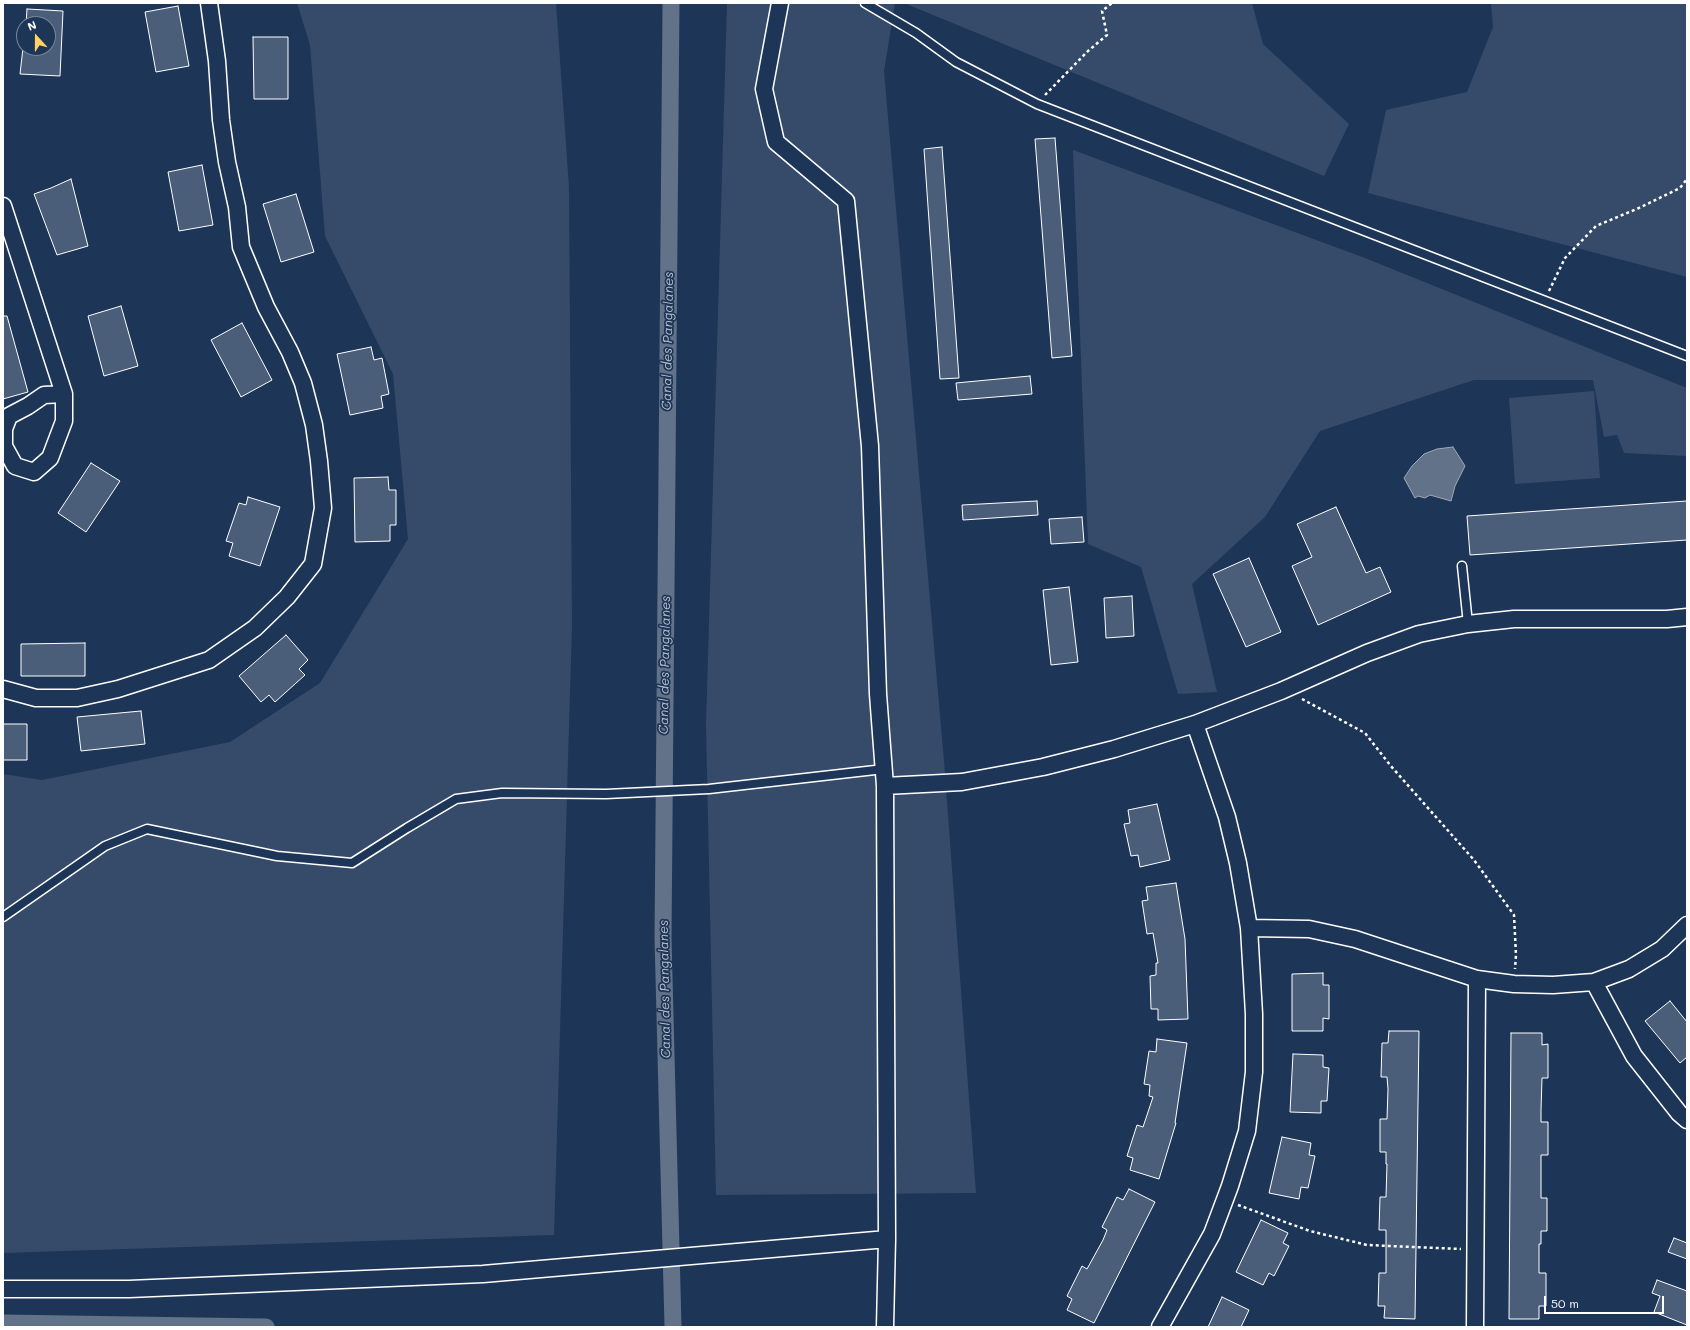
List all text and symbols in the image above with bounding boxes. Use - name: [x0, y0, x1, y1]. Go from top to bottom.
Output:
- north arrow: [16, 16, 56, 56]
- text: N: [25, 17, 38, 34]
- water label: Canal des Pangalanes: [659, 272, 677, 410]
- water label: Canal des Pangalanes: [656, 596, 674, 734]
- water label: Canal des Pangalanes: [656, 920, 674, 1058]
- scale bar: [1546, 1288, 1666, 1314]
- text: 50 m: [1551, 1295, 1579, 1311]

